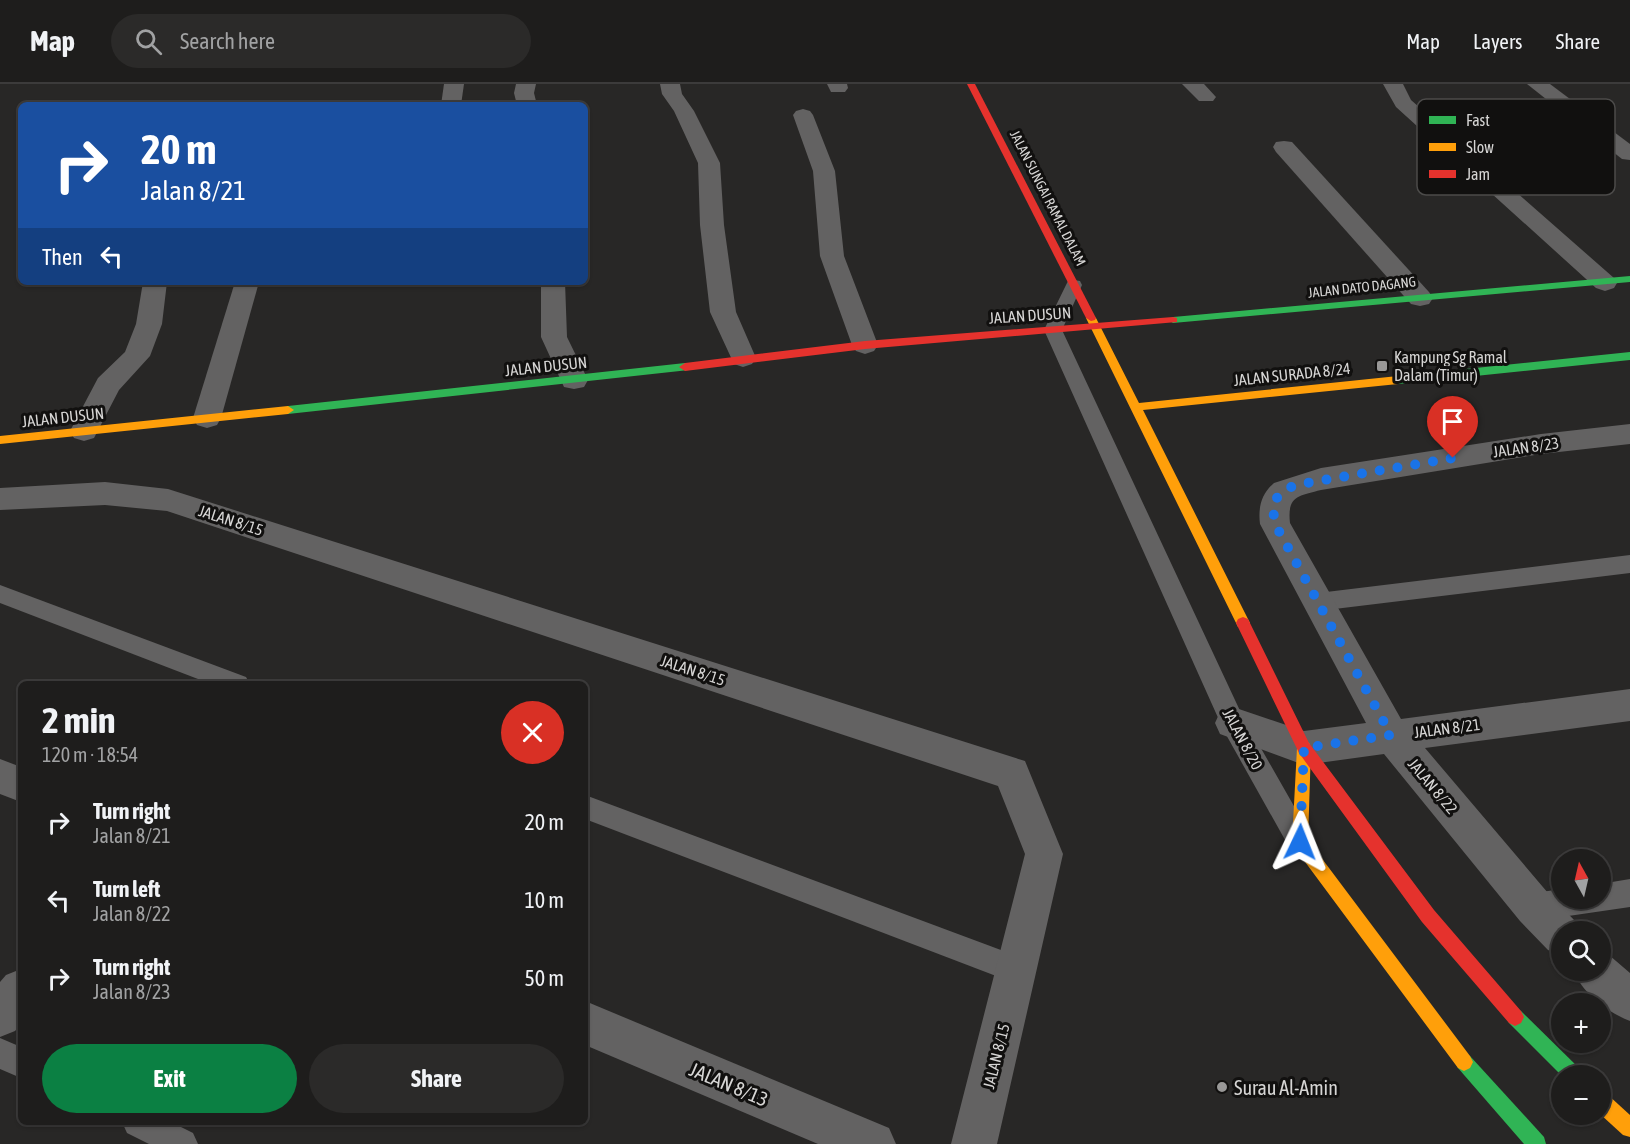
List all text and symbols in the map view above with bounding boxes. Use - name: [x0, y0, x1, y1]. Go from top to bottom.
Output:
- search box: [111, 14, 531, 68]
- text: Map: [30, 25, 75, 57]
- icon: search: [132, 25, 165, 58]
- text: Search here: [180, 28, 275, 54]
- text: Map: [1406, 29, 1440, 53]
- text: Layers: [1473, 29, 1523, 53]
- text: Share: [1556, 29, 1600, 53]
- legend: [1417, 99, 1615, 195]
- text: Fast: [1466, 111, 1490, 129]
- text: 20 m: [141, 125, 216, 173]
- icon: right: [42, 126, 120, 204]
- street label: JALAN SUNGAI RAMAL DALAM: [1007, 128, 1089, 268]
- text: Slow: [1466, 138, 1494, 156]
- text: Jam: [1466, 165, 1490, 183]
- text: Jalan 8/21: [141, 175, 246, 206]
- icon: left: [95, 240, 128, 273]
- text: Then: [42, 244, 83, 270]
- street label: JALAN DATO DAGANG: [1307, 273, 1417, 301]
- street label: JALAN DUSUN: [988, 303, 1072, 327]
- place label: Kampung Sg Ramal Dalam (Timur): [1394, 348, 1508, 385]
- street label: JALAN DUSUN: [504, 353, 588, 379]
- street label: JALAN SURADA 8/24: [1233, 359, 1351, 389]
- marker: Kampung Sg Ramal Dalam (Timur): [1375, 359, 1389, 373]
- pin: [1427, 396, 1478, 458]
- street label: JALAN DUSUN: [21, 404, 105, 430]
- icon: arrive: [1436, 405, 1469, 438]
- street label: JALAN 8/23: [1492, 433, 1560, 461]
- street label: JALAN 8/15: [197, 501, 265, 539]
- street label: JALAN 8/15: [659, 651, 727, 689]
- text: 2 min: [42, 699, 116, 741]
- button: close: [501, 701, 564, 764]
- street label: JALAN 8/20: [1219, 705, 1267, 773]
- street label: JALAN 8/21: [1413, 715, 1481, 741]
- text: 120 m · 18:54: [42, 743, 138, 766]
- street label: JALAN 8/22: [1405, 755, 1461, 817]
- text: Turn right: [93, 798, 170, 824]
- icon: right: [42, 806, 75, 839]
- text: 20 m: [524, 809, 564, 835]
- position arrow: [1268, 810, 1332, 874]
- text: Jalan 8/21: [93, 824, 171, 847]
- north arrow: [1551, 849, 1611, 909]
- map controls: [1551, 849, 1611, 1125]
- text: Turn left: [93, 876, 160, 902]
- icon: left: [42, 884, 75, 917]
- text: 10 m: [524, 887, 564, 913]
- text: Jalan 8/22: [93, 902, 171, 925]
- button: search: [1551, 921, 1611, 981]
- text: Turn right: [93, 954, 170, 980]
- icon: right: [42, 962, 75, 995]
- text: 50 m: [524, 965, 564, 991]
- text: Jalan 8/23: [93, 980, 171, 1003]
- button: +: [1551, 993, 1611, 1053]
- street label: JALAN 8/15: [979, 1022, 1013, 1090]
- button: Exit: [42, 1044, 297, 1113]
- button: Share: [309, 1044, 564, 1113]
- street label: JALAN 8/13: [686, 1057, 772, 1111]
- button: −: [1551, 1065, 1611, 1125]
- place label: Surau Al-Amin: [1234, 1076, 1338, 1099]
- marker: Surau Al-Amin: [1215, 1080, 1229, 1094]

